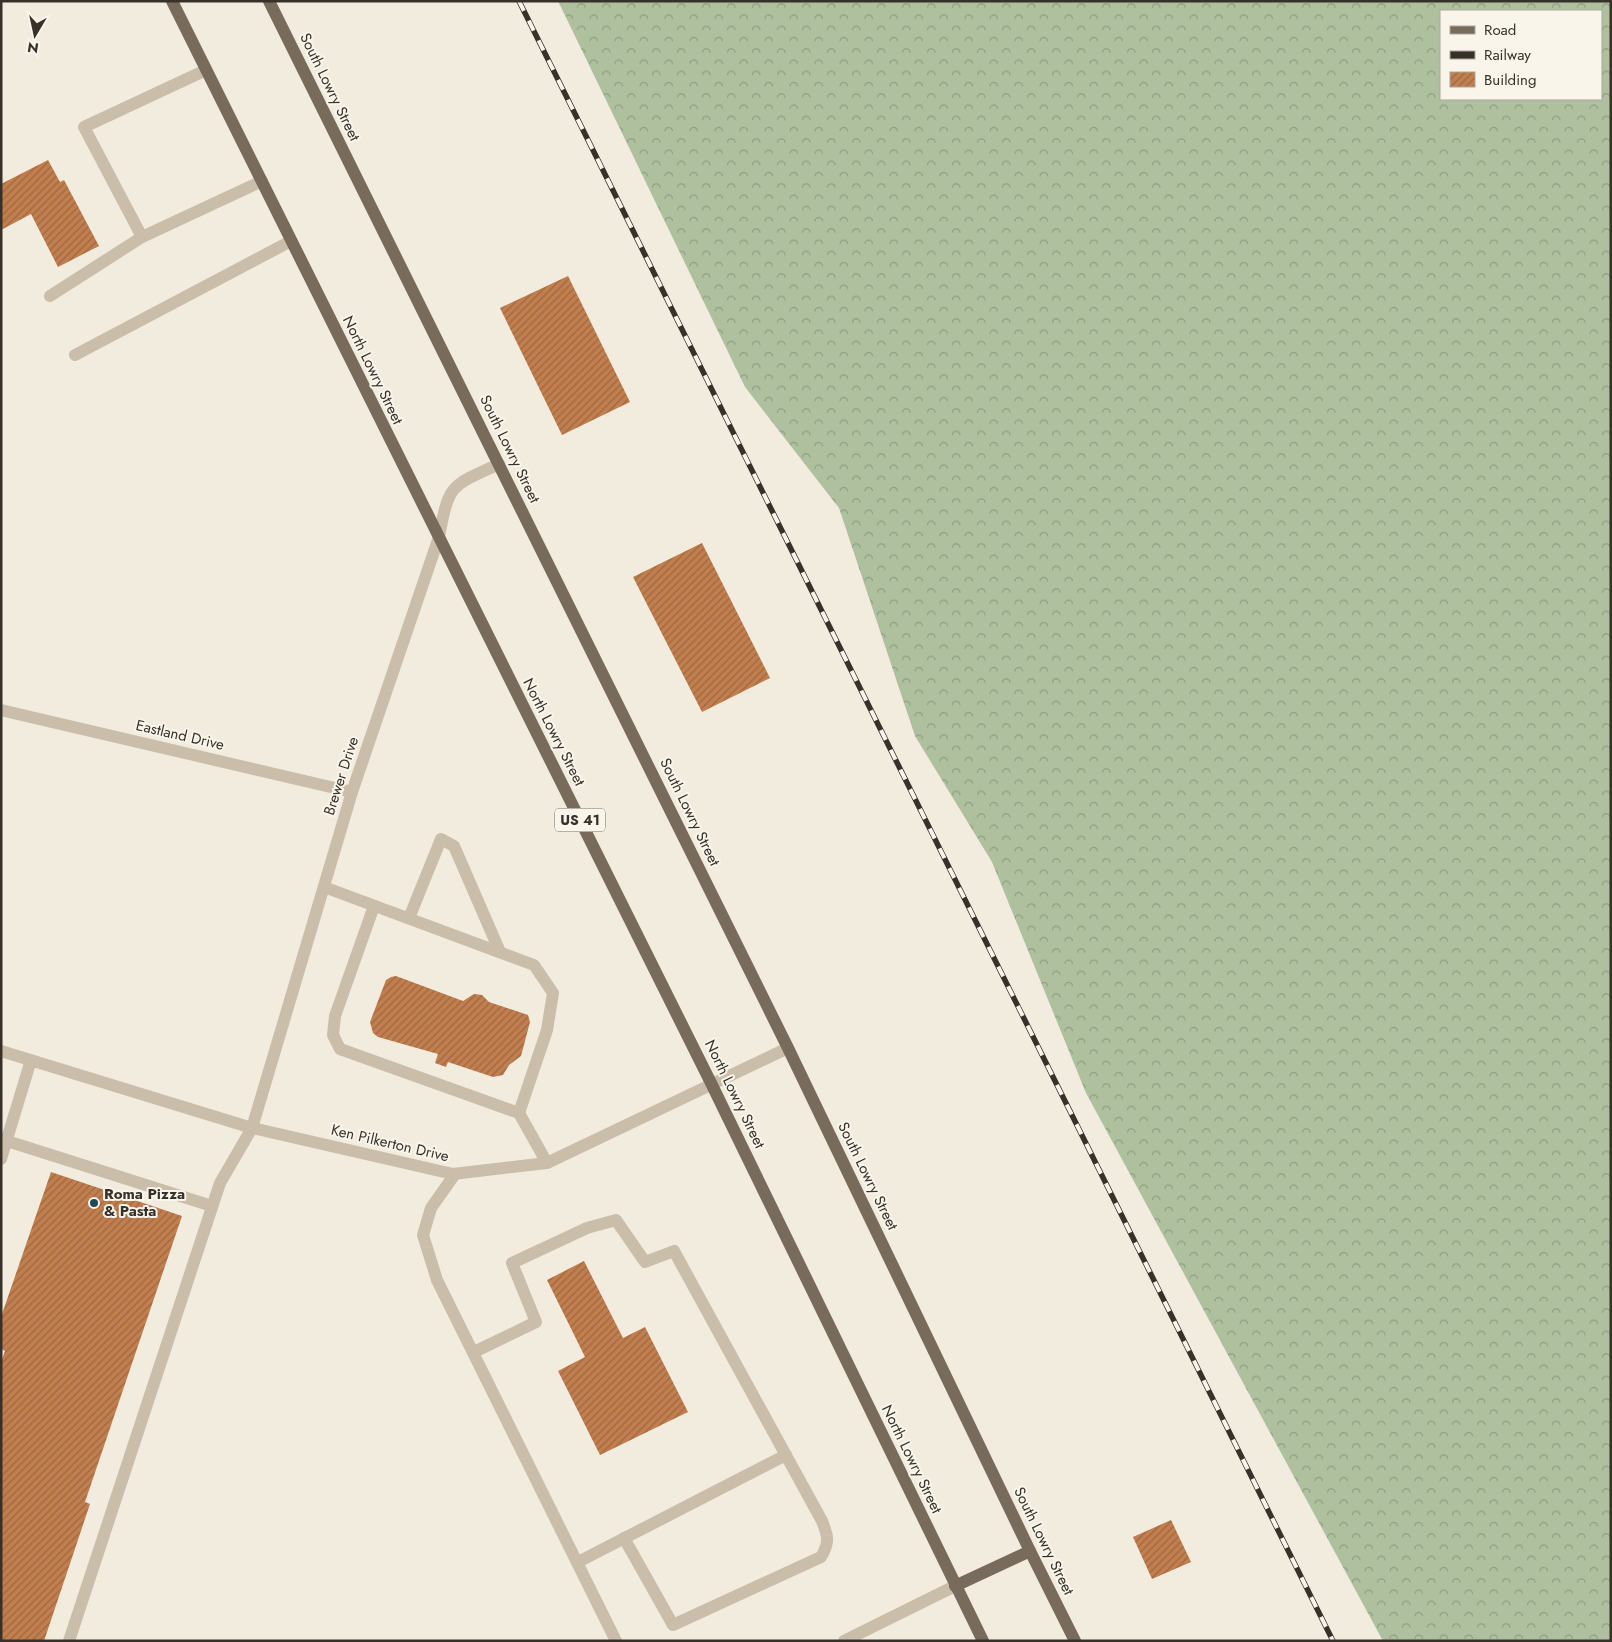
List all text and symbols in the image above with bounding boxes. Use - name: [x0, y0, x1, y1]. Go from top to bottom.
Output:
- north arrow: [10, 10, 60, 60]
- legend: [1440, 10, 1602, 100]
- text: Road: [1484, 19, 1516, 41]
- street label: South Lowry Street: [294, 29, 366, 145]
- text: N: [26, 37, 40, 59]
- text: Railway: [1484, 44, 1531, 66]
- text: Building: [1484, 69, 1536, 91]
- street label: North Lowry Street: [337, 312, 409, 428]
- street label: South Lowry Street: [474, 391, 546, 507]
- street label: North Lowry Street: [517, 674, 591, 790]
- street label: Eastland Drive: [134, 714, 227, 756]
- street label: Brewer Drive: [318, 734, 364, 818]
- street label: South Lowry Street: [654, 754, 726, 870]
- road number: US 41: [555, 808, 605, 832]
- street label: North Lowry Street: [699, 1036, 771, 1152]
- street label: South Lowry Street: [832, 1118, 904, 1234]
- street label: Ken Pilkerton Drive: [329, 1119, 451, 1167]
- place label: Roma Pizza & Pasta: [104, 1183, 185, 1222]
- marker: Roma Pizza & Pasta: [88, 1197, 100, 1209]
- street label: North Lowry Street: [876, 1401, 948, 1517]
- street label: South Lowry Street: [1008, 1483, 1080, 1599]

